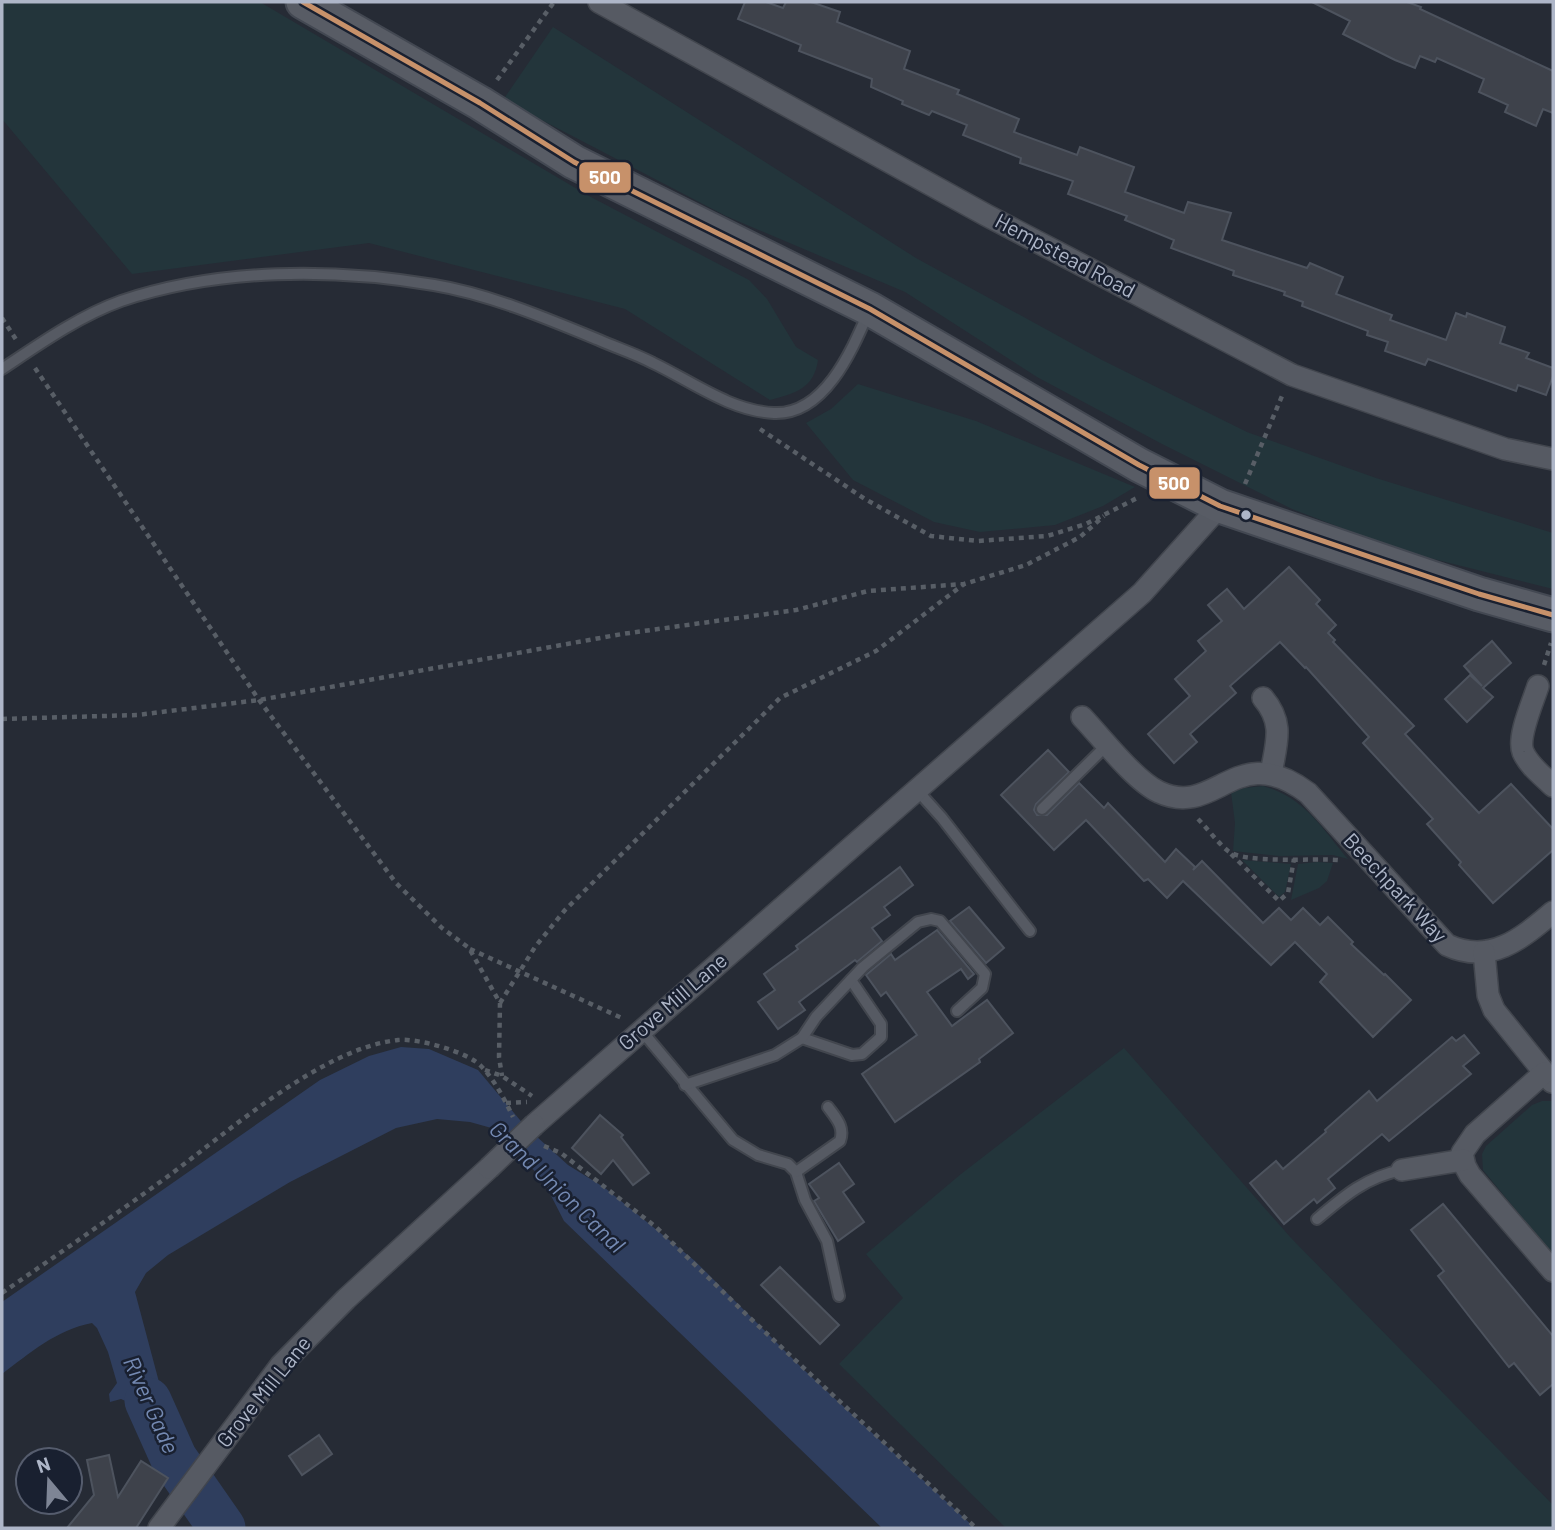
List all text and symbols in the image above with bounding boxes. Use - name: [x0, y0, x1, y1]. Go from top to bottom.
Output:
- line badge: 500: [578, 161, 632, 194]
- text: 500: [589, 165, 621, 188]
- street label: Hempstead Road: [991, 207, 1140, 302]
- line badge: 500: [1148, 466, 1201, 500]
- text: 500: [1158, 471, 1190, 494]
- unlabelled marker: [1239, 508, 1253, 522]
- street label: Beechpark Way: [1339, 827, 1453, 947]
- street label: Grove Mill Lane: [613, 947, 731, 1055]
- water label: Grand Union Canal: [484, 1114, 631, 1258]
- street label: Grove Mill Lane: [210, 1330, 315, 1452]
- water label: River Gade: [118, 1352, 186, 1458]
- north arrow: [14, 1446, 84, 1516]
- text: N: [34, 1452, 53, 1477]

